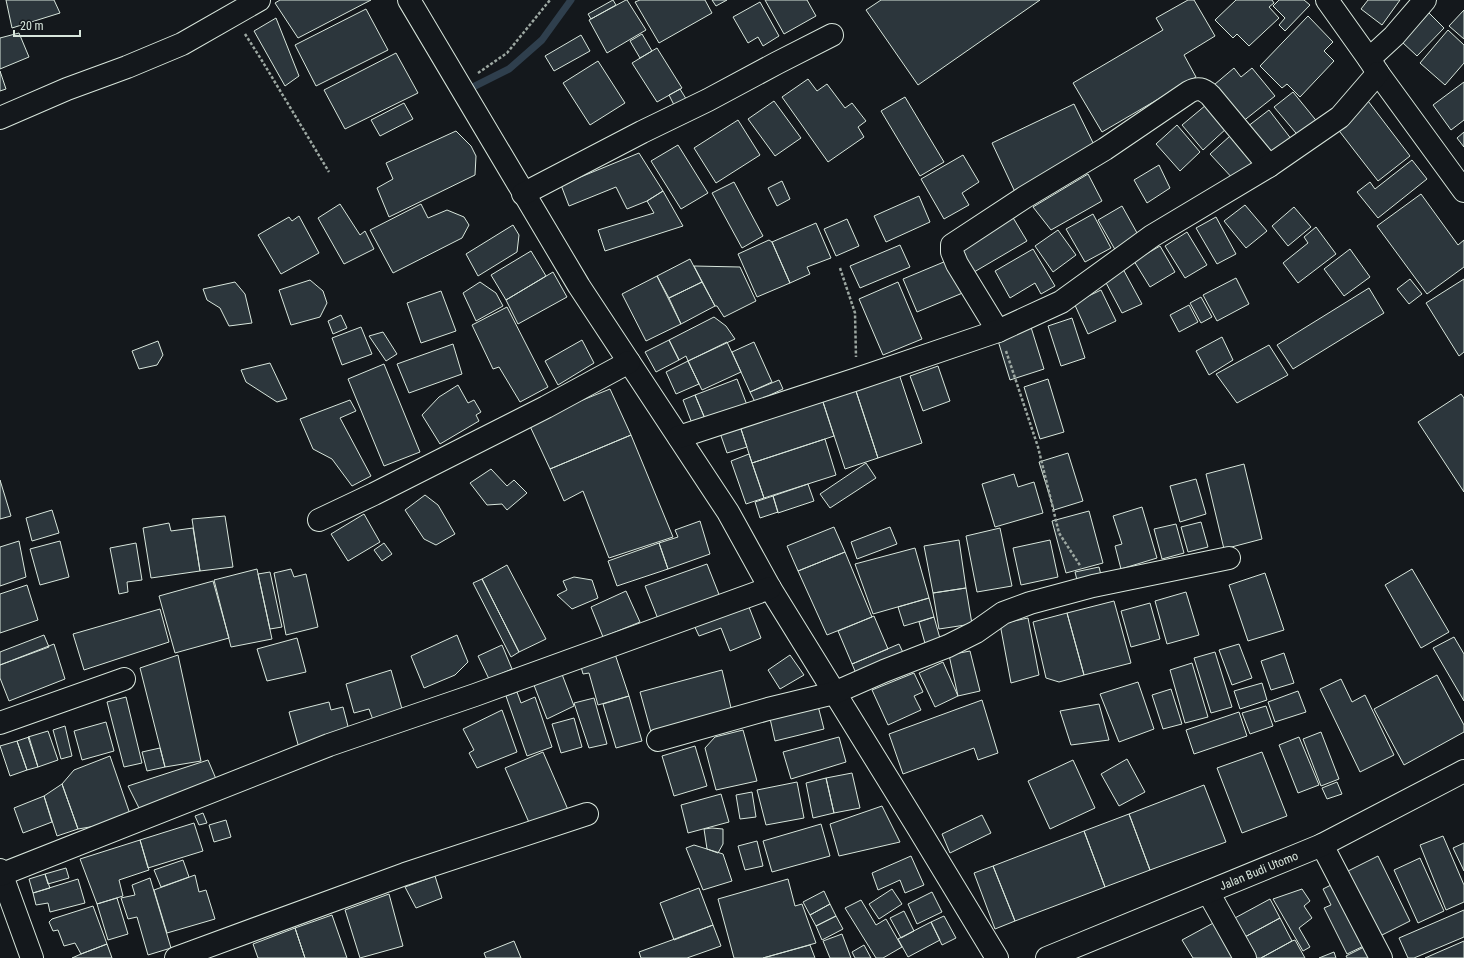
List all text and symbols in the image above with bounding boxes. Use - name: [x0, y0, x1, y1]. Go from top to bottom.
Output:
- scale bar: [14, 12, 80, 38]
- text: 20 m: [20, 19, 44, 33]
- street label: Jalan Budi Utomo: [1217, 849, 1300, 893]

